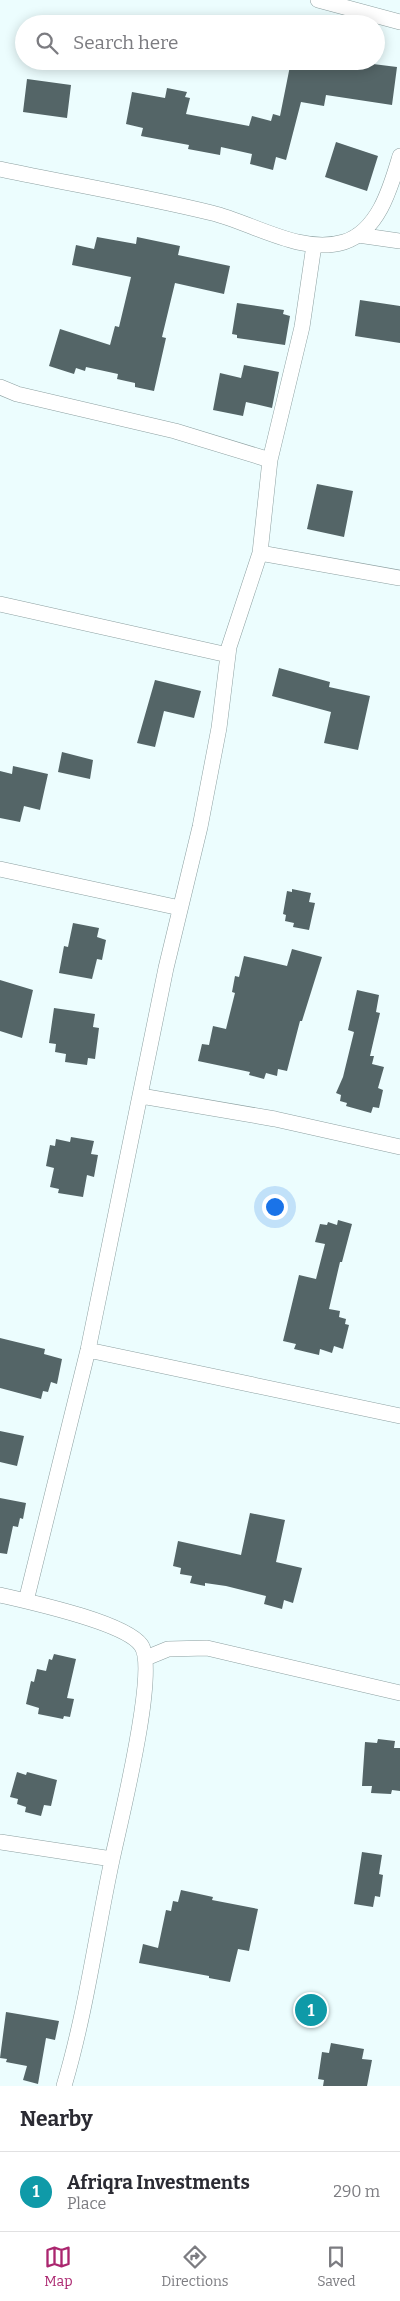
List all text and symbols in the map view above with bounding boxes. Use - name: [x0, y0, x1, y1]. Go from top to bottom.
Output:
- search box: [15, 15, 385, 70]
- icon: search: [33, 29, 61, 57]
- text: Search here: [73, 31, 178, 54]
- your location: [262, 1194, 288, 1220]
- pin: 1: [295, 1991, 327, 2029]
- text: Nearby: [20, 2106, 93, 2132]
- text: Afriqra Investments: [67, 2171, 250, 2194]
- text: 1: [33, 2182, 39, 2201]
- text: 290 m: [333, 2182, 380, 2201]
- text: Place: [67, 2194, 106, 2213]
- tab: Map: [44, 2243, 73, 2290]
- tab: Directions: [161, 2243, 229, 2290]
- tab: Saved: [317, 2243, 356, 2290]

